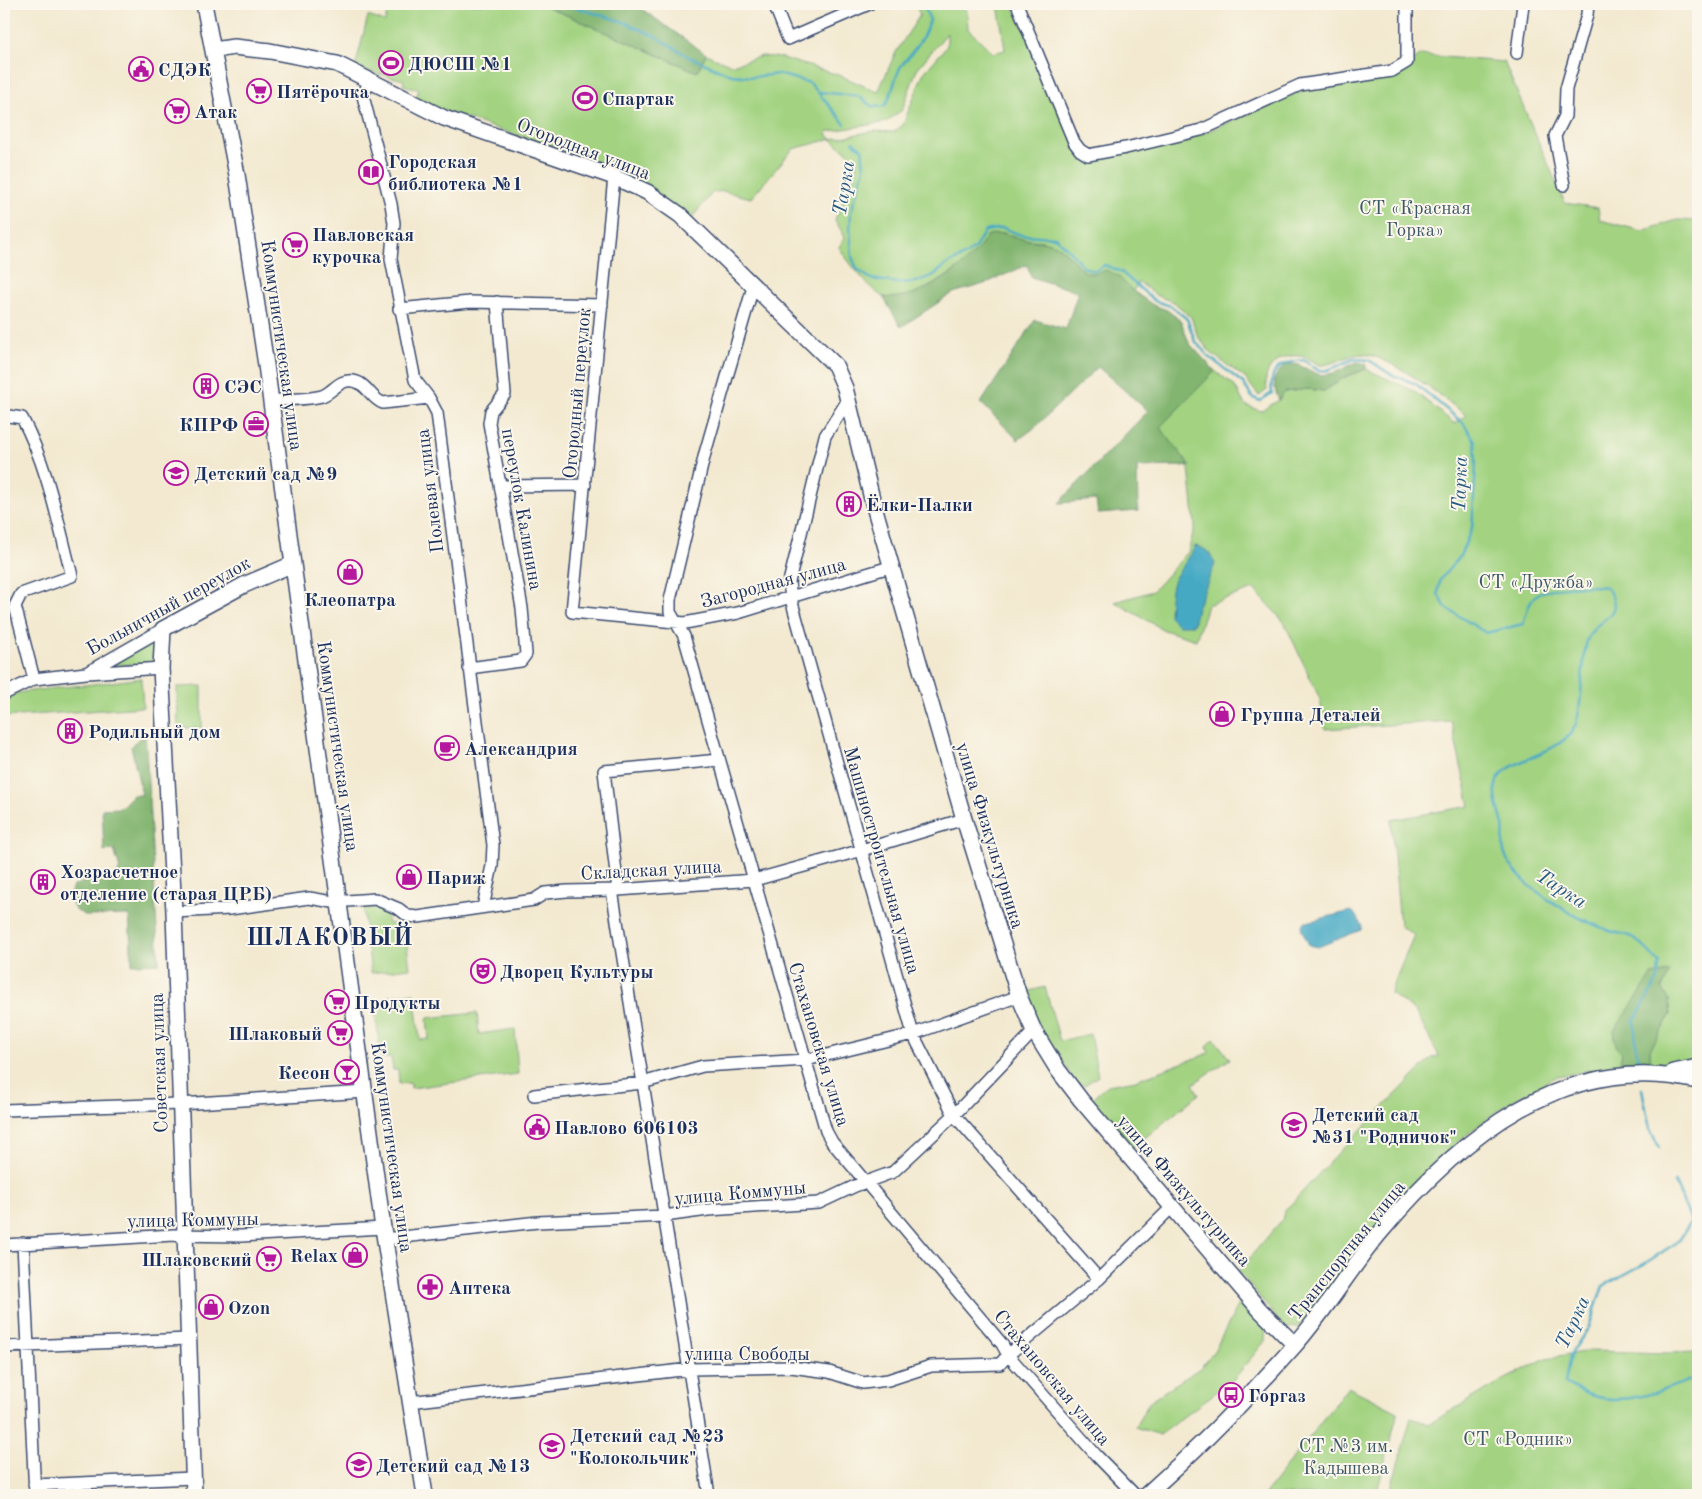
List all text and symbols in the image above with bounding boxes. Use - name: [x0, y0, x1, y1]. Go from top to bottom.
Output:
- sports icon: ДЮСШ №1: [378, 50, 404, 76]
- public building icon: СДЭК: [128, 56, 154, 82]
- place label: ДЮСШ №1: [408, 56, 512, 75]
- place label: СДЭК: [158, 62, 211, 81]
- supermarket icon: Пятёрочка: [246, 78, 272, 104]
- place label: Пятёрочка: [276, 84, 370, 103]
- sports icon: Спартак: [572, 85, 598, 111]
- place label: Спартак: [602, 91, 674, 110]
- supermarket icon: Атак: [164, 98, 190, 124]
- place label: Атак: [194, 104, 237, 123]
- street label: Огородная улица: [514, 116, 653, 185]
- place label: Городская библиотека №1: [388, 154, 523, 195]
- library icon: Городская библиотека №1: [358, 159, 384, 185]
- water label: Тарка: [831, 159, 859, 217]
- park label: СТ «Красная Горка»: [1359, 200, 1471, 241]
- place label: Павловская курочка: [312, 227, 414, 268]
- supermarket icon: Павловская курочка: [282, 232, 308, 258]
- street label: Коммунистическая улица: [256, 239, 305, 453]
- street label: Огородный переулок: [562, 306, 595, 480]
- building icon: СЭС: [193, 373, 219, 399]
- place label: СЭС: [224, 379, 262, 398]
- office icon: КПРФ: [243, 411, 269, 437]
- place label: КПРФ: [179, 417, 238, 436]
- street label: Полевая улица: [414, 427, 449, 554]
- street label: переулок Калинина: [497, 427, 544, 592]
- water label: Тарка: [1450, 456, 1472, 512]
- school or university icon: Детский сад №9: [163, 460, 189, 486]
- place label: Детский сад №9: [194, 466, 337, 485]
- building icon: Ёлки-Палки: [836, 491, 862, 517]
- place label: Ёлки-Палки: [866, 494, 973, 516]
- street label: Больничный переулок: [84, 554, 255, 660]
- street label: Загородная улица: [699, 556, 849, 613]
- shop icon: Клеопатра: [337, 559, 363, 585]
- park label: СТ «Дружба»: [1478, 574, 1594, 593]
- place label: Клеопатра: [304, 592, 396, 611]
- street label: Коммунистическая улица: [312, 640, 361, 854]
- shop icon: Группа Деталей: [1209, 701, 1235, 727]
- place label: Группа Деталей: [1240, 707, 1381, 726]
- building icon: Родильный дом: [57, 718, 83, 744]
- place label: Родильный дом: [88, 724, 221, 743]
- cafe icon: Александрия: [434, 735, 460, 761]
- street label: улица Физкультурника: [951, 740, 1026, 932]
- place label: Александрия: [464, 741, 578, 760]
- street label: Машиностроительная улица: [839, 745, 922, 977]
- street label: Складская улица: [580, 858, 723, 885]
- place label: Хозрасчетное отделение (старая ЦРБ): [60, 864, 272, 905]
- shop icon: Париж: [396, 864, 422, 890]
- water label: Тарка: [1532, 866, 1590, 913]
- building icon: Хозрасчетное отделение (старая ЦРБ): [30, 869, 56, 895]
- place label: Париж: [426, 870, 486, 889]
- district label: ШЛАКОВЫЙ: [246, 921, 414, 951]
- theatre icon: Дворец Культуры: [470, 958, 496, 984]
- street label: Стахановская улица: [784, 961, 852, 1130]
- place label: Дворец Культуры: [500, 964, 653, 983]
- supermarket icon: Продукты: [324, 989, 350, 1015]
- street label: Советская улица: [149, 992, 172, 1133]
- place label: Продукты: [354, 995, 441, 1014]
- supermarket icon: Шлаковый: [327, 1020, 353, 1046]
- place label: Шлаковый: [228, 1026, 322, 1045]
- street label: Коммунистическая улица: [366, 1041, 415, 1255]
- bar icon: Кесон: [334, 1059, 360, 1085]
- place label: Кесон: [278, 1065, 330, 1084]
- place label: Детский сад №31 "Родничок": [1312, 1107, 1457, 1148]
- street label: улица Физкультурника: [1112, 1112, 1254, 1271]
- school or university icon: Детский сад №31 "Родничок": [1281, 1112, 1307, 1138]
- public building icon: Павлово 606103: [524, 1114, 550, 1140]
- place label: Павлово 606103: [554, 1120, 699, 1139]
- street label: Транспортная улица: [1286, 1178, 1410, 1325]
- street label: улица Коммуны: [674, 1179, 807, 1210]
- street label: улица Коммуны: [127, 1211, 259, 1232]
- shop icon: Relax: [342, 1242, 368, 1268]
- supermarket icon: Шлаковский: [256, 1246, 282, 1272]
- place label: Relax: [290, 1248, 338, 1267]
- place label: Шлаковский: [141, 1252, 252, 1271]
- pharmacy icon: Аптека: [417, 1274, 443, 1300]
- place label: Аптека: [448, 1280, 511, 1299]
- water label: Тарка: [1553, 1293, 1595, 1352]
- shop icon: Ozon: [198, 1294, 224, 1320]
- place label: Ozon: [228, 1300, 270, 1319]
- street label: Стахановская улица: [989, 1307, 1113, 1450]
- street label: улица Свободы: [684, 1346, 810, 1365]
- bus stop icon: Горгаз: [1218, 1382, 1244, 1408]
- place label: Горгаз: [1248, 1388, 1306, 1407]
- place label: Детский сад №23 "Колокольчик": [570, 1428, 724, 1469]
- park label: СТ «Родник»: [1463, 1431, 1573, 1450]
- school or university icon: Детский сад №23 "Колокольчик": [539, 1433, 565, 1459]
- park label: СТ №3 им. Кадышева: [1299, 1438, 1393, 1479]
- school or university icon: Детский сад №13: [346, 1452, 372, 1478]
- place label: Детский сад №13: [376, 1458, 530, 1477]

